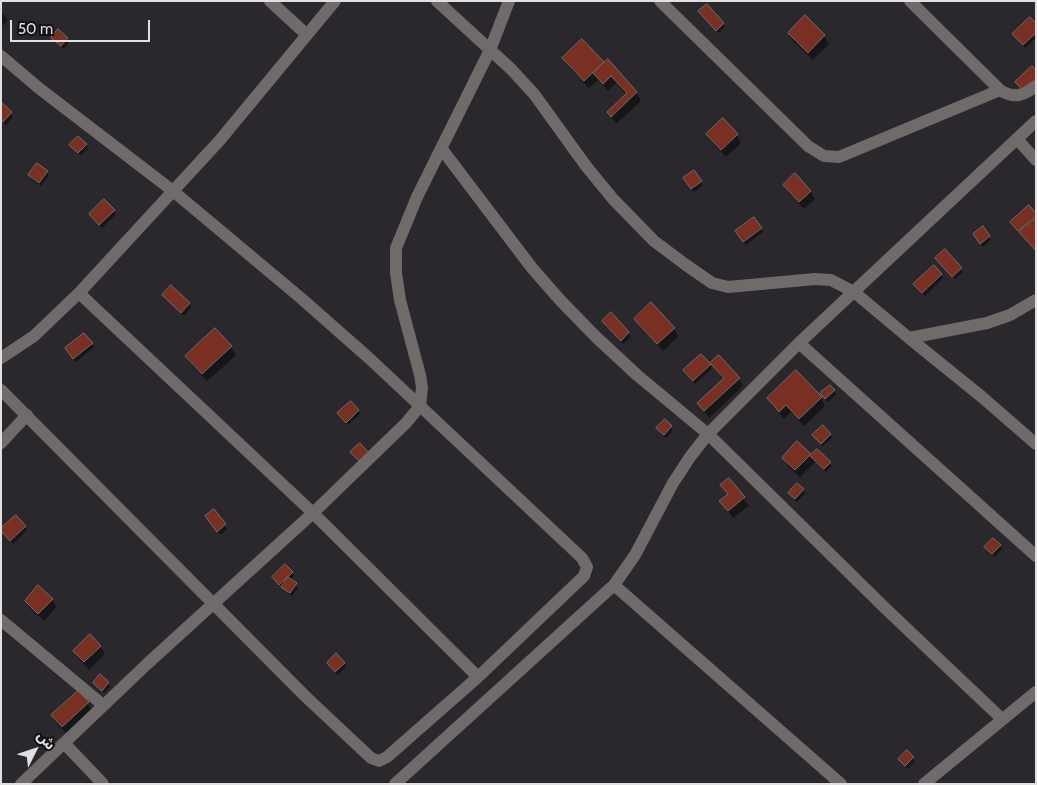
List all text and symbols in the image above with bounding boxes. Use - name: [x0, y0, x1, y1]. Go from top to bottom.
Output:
- scale bar: [12, 10, 152, 42]
- text: 50 m: [18, 20, 53, 38]
- north arrow: [10, 725, 60, 775]
- text: ش: [33, 727, 59, 753]

